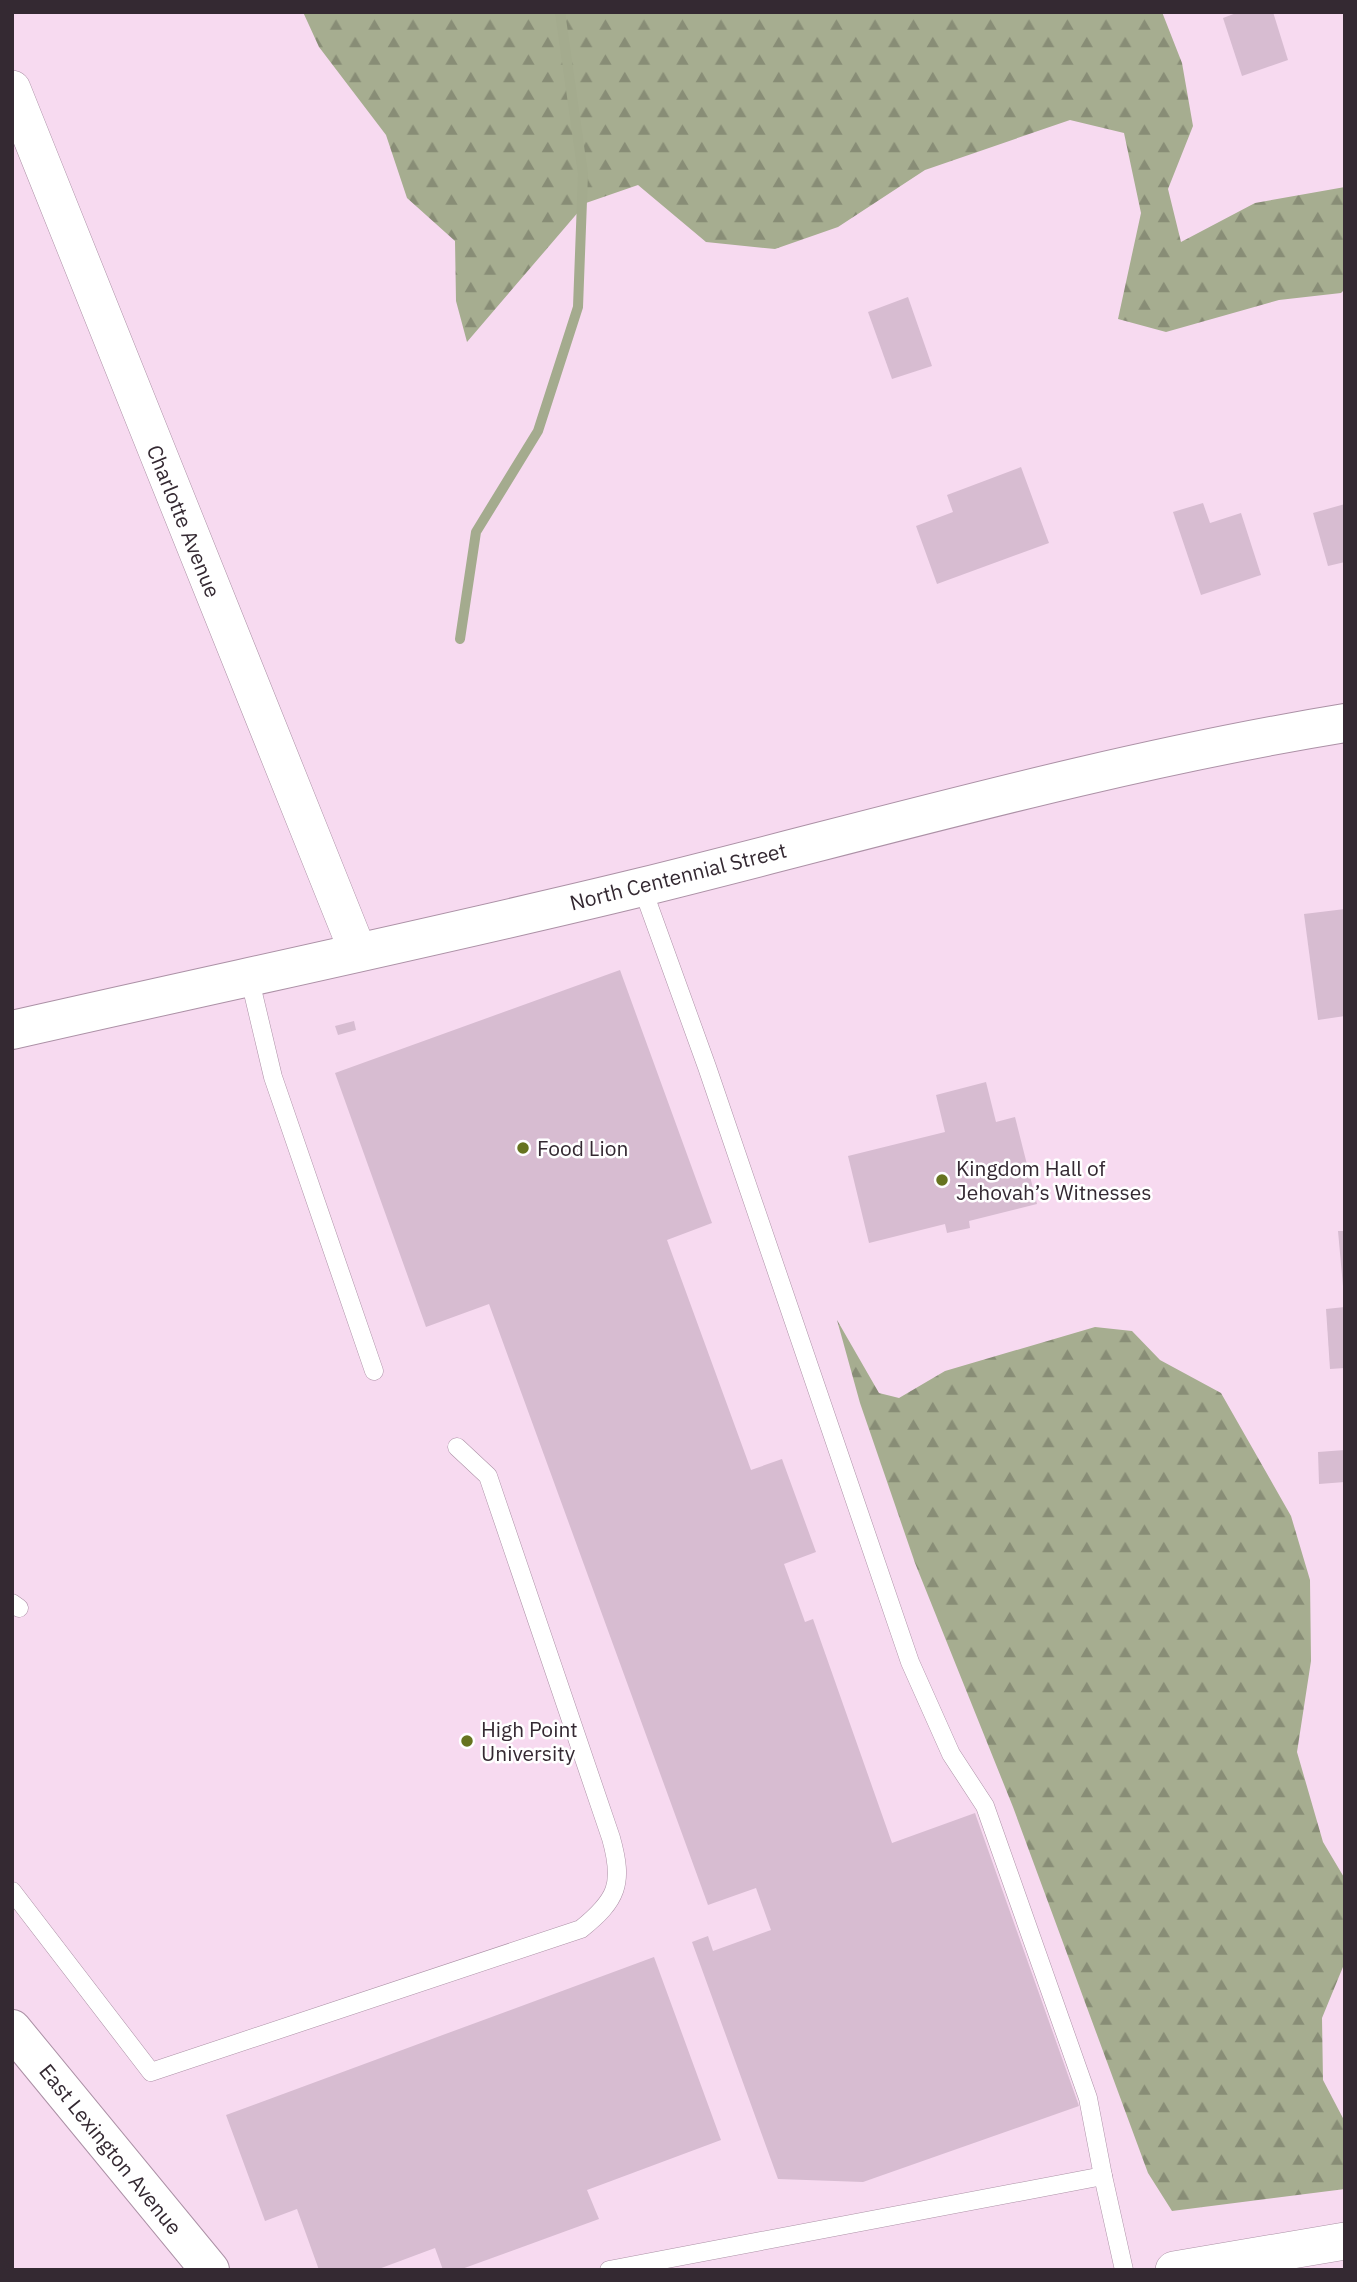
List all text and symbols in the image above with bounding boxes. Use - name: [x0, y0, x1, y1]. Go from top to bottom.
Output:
- street label: Charlotte Avenue: [141, 440, 227, 602]
- street label: North Centennial Street: [567, 835, 789, 917]
- place label: Food Lion: [537, 1134, 628, 1162]
- marker: Food Lion: [515, 1140, 531, 1156]
- place label: Kingdom Hall of Jehovah’s Witnesses: [956, 1154, 1152, 1206]
- marker: Kingdom Hall of Jehovah’s Witnesses: [934, 1172, 950, 1188]
- place label: High Point University: [481, 1715, 578, 1767]
- marker: High Point University: [459, 1733, 475, 1749]
- street label: East Lexington Avenue: [33, 2058, 189, 2240]

